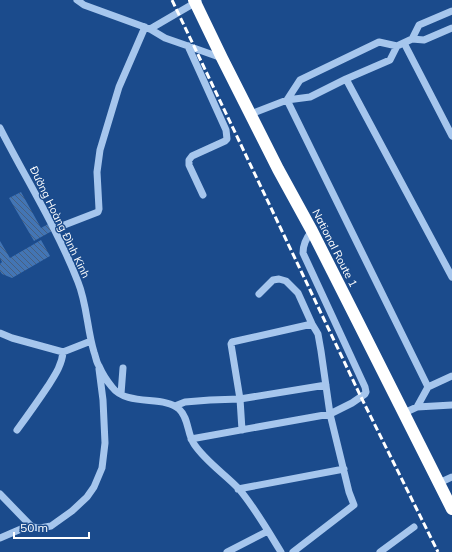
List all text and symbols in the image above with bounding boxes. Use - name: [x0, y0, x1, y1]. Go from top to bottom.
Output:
- street label: Đường Hoàng Đình Kinh: [27, 164, 93, 280]
- street label: National Route 1: [309, 207, 361, 289]
- scale bar: [14, 514, 89, 540]
- text: 50 m: [20, 520, 48, 535]

